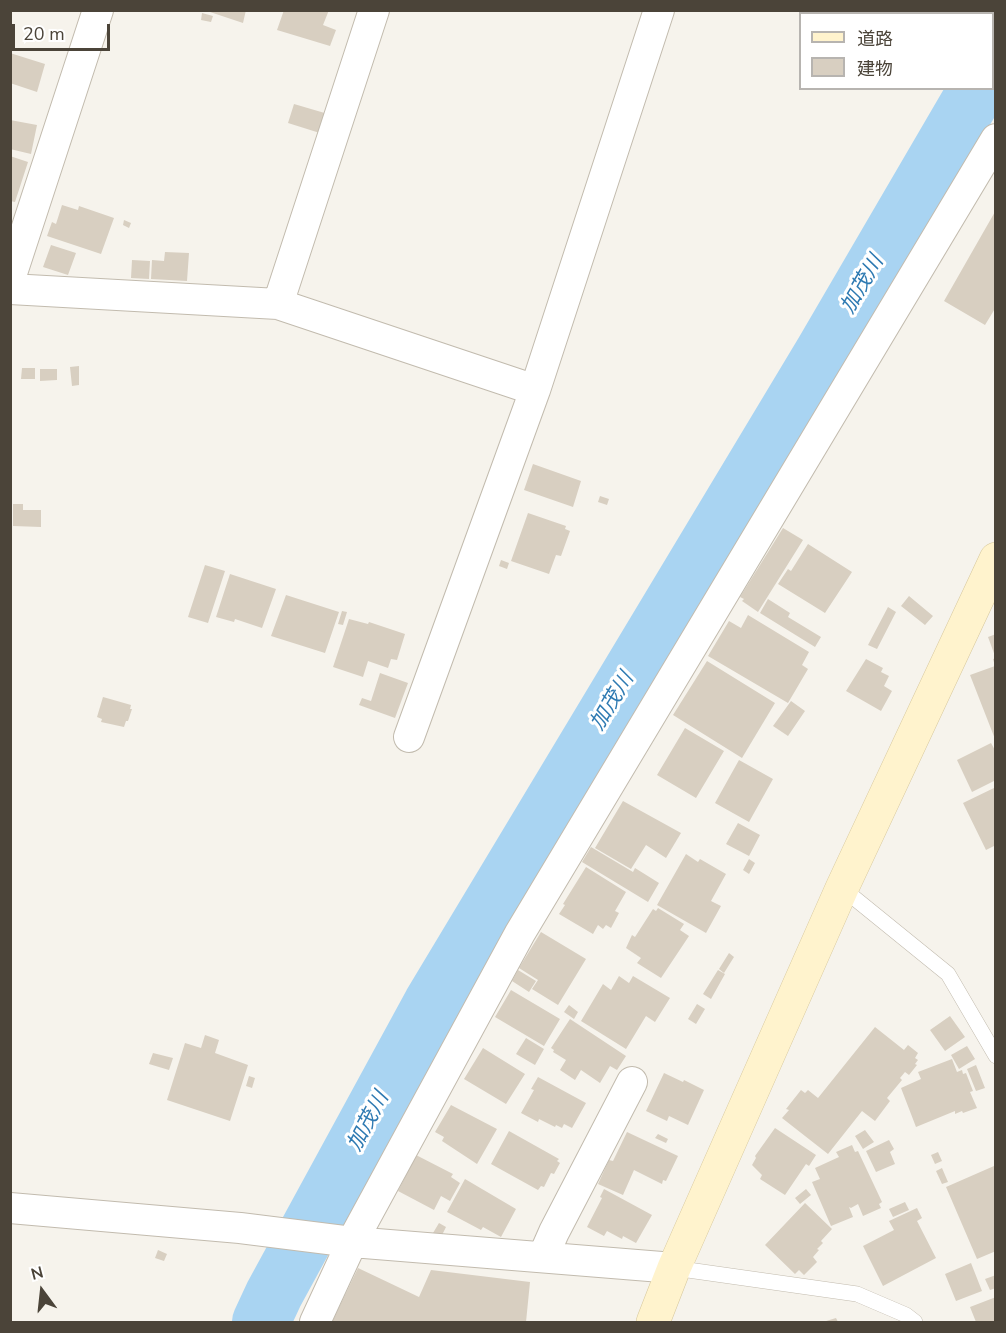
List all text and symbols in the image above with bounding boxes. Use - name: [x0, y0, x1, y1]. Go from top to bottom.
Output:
- scale bar: [15, 12, 112, 50]
- legend: [799, 12, 994, 90]
- text: 20 m: [23, 22, 65, 46]
- text: 道路: [857, 27, 893, 51]
- text: 建物: [857, 57, 893, 81]
- water label: 加茂川: [836, 251, 890, 319]
- water label: 加茂川: [586, 669, 640, 735]
- water label: 加茂川: [343, 1088, 395, 1156]
- north arrow: [12, 1261, 72, 1321]
- text: N: [29, 1261, 46, 1286]

